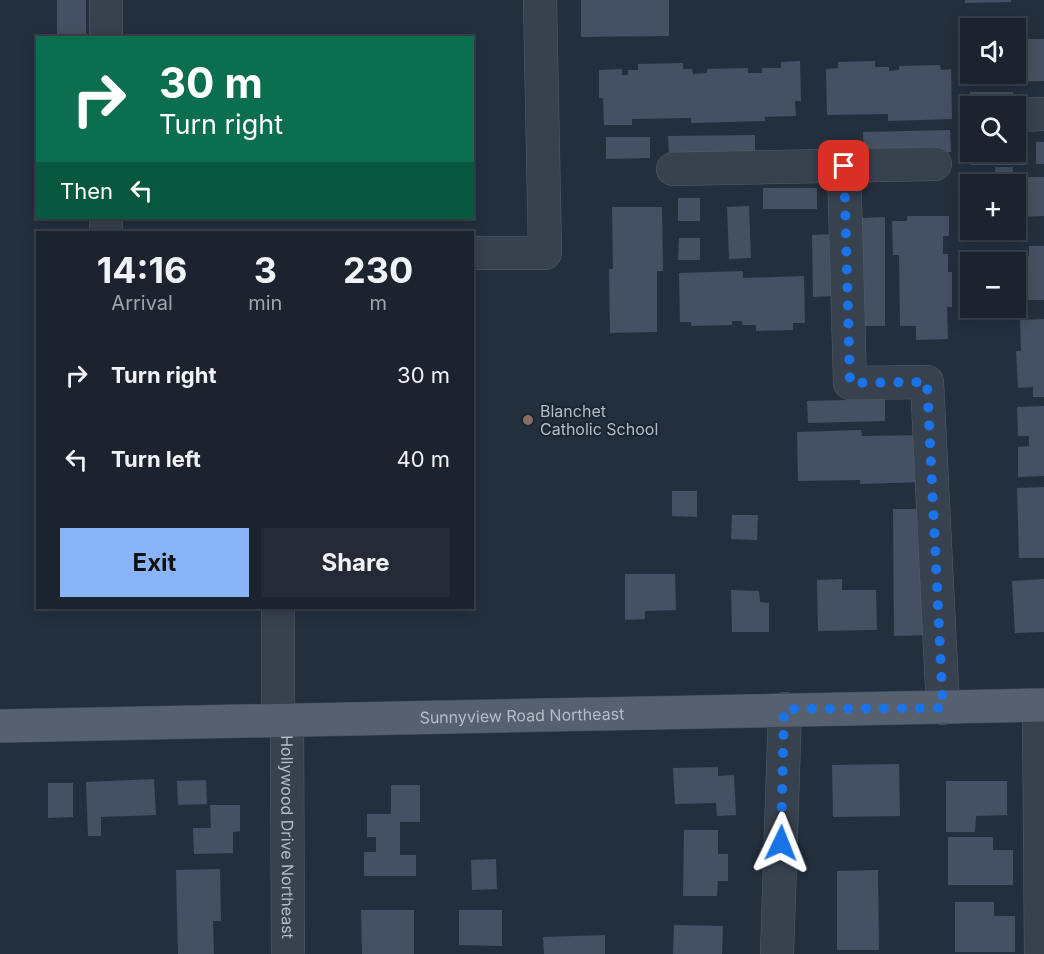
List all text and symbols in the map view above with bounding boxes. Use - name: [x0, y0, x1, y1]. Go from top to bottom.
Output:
- map controls: [960, 18, 1026, 318]
- button: sound: [960, 18, 1026, 84]
- text: 30 m: [159, 57, 263, 108]
- icon: right: [60, 60, 138, 138]
- button: search: [960, 96, 1026, 162]
- text: Turn right: [159, 108, 283, 141]
- pin: [818, 140, 869, 191]
- icon: arrive: [827, 149, 860, 182]
- icon: left: [125, 174, 158, 207]
- button: +: [960, 174, 1026, 240]
- text: Then: [60, 178, 113, 204]
- text: 14:16: [97, 248, 188, 292]
- text: 3: [254, 248, 277, 292]
- text: 230: [343, 248, 413, 292]
- button: −: [960, 252, 1026, 318]
- text: Arrival: [111, 291, 173, 315]
- text: min: [248, 291, 282, 315]
- text: m: [369, 291, 387, 315]
- icon: right: [60, 359, 93, 392]
- text: Turn right: [111, 362, 217, 388]
- text: 30 m: [397, 362, 450, 388]
- place label: Blanchet Catholic School: [540, 401, 658, 439]
- marker: Blanchet Catholic School: [521, 413, 535, 427]
- icon: left: [60, 443, 93, 476]
- text: Turn left: [111, 446, 201, 472]
- text: 40 m: [396, 446, 450, 472]
- button: Exit: [60, 528, 249, 597]
- button: Share: [261, 528, 450, 597]
- street label: Sunnyview Road Northeast: [419, 703, 624, 728]
- street label: Hollywood Drive Northeast: [277, 735, 298, 939]
- position arrow: [749, 811, 813, 875]

